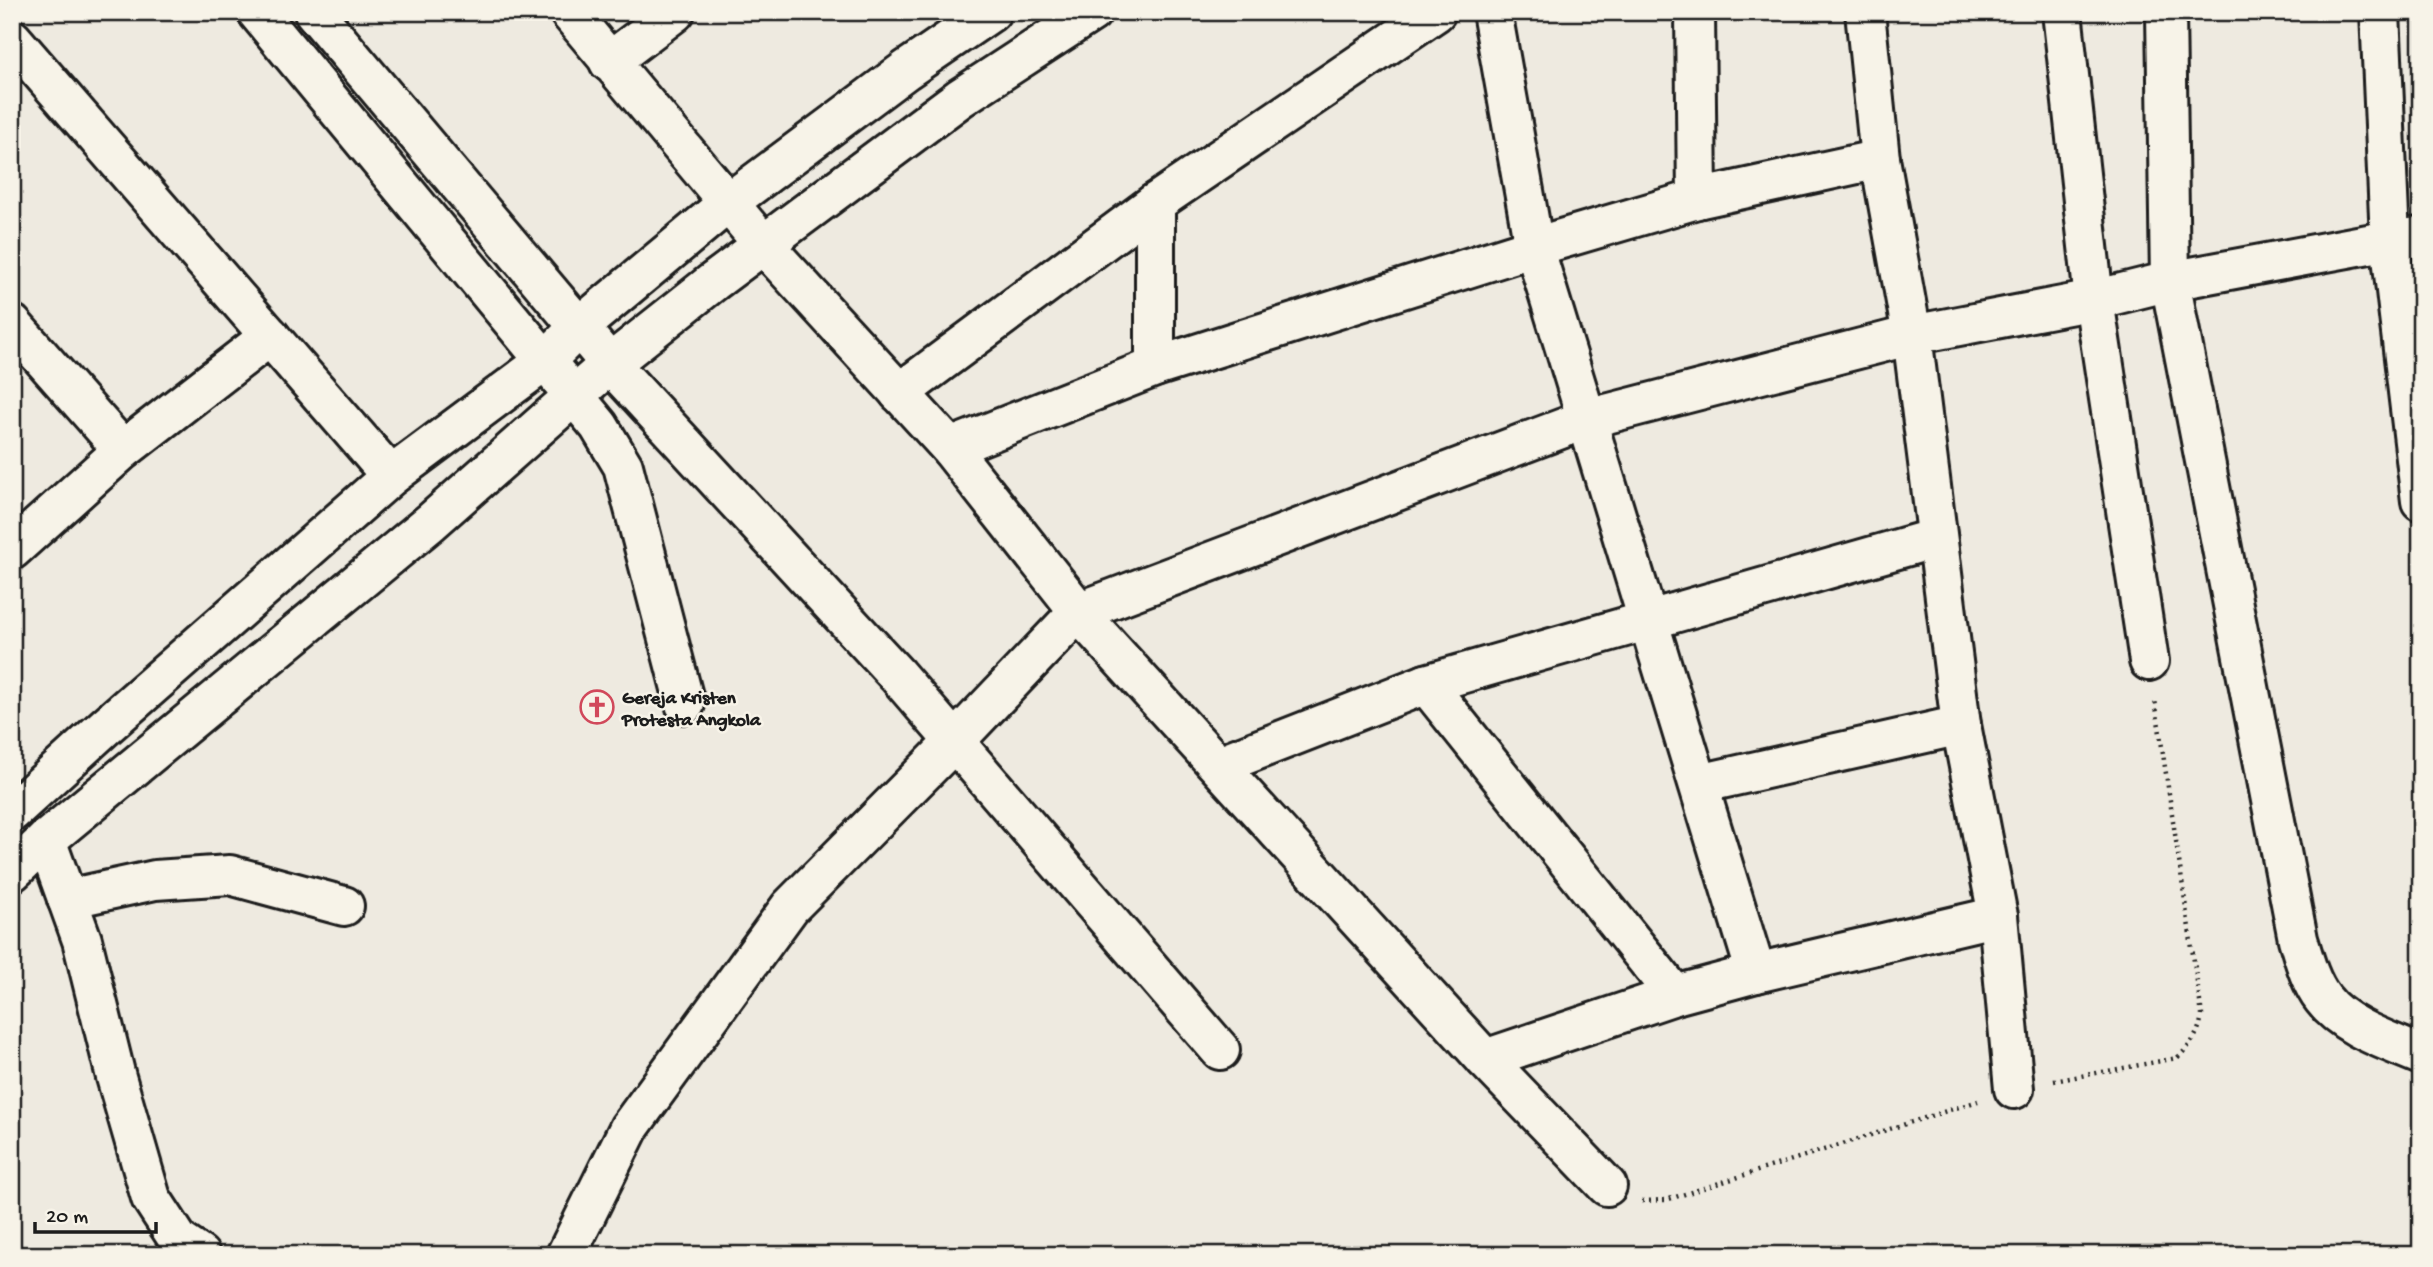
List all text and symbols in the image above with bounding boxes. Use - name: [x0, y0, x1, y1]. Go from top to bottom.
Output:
- church icon: Gereja Kristen Protesta Angkola: [578, 688, 616, 726]
- place label: Gereja Kristen Protesta Angkola: [621, 688, 762, 733]
- scale bar: [35, 1190, 156, 1234]
- text: 20 m: [46, 1206, 88, 1231]

